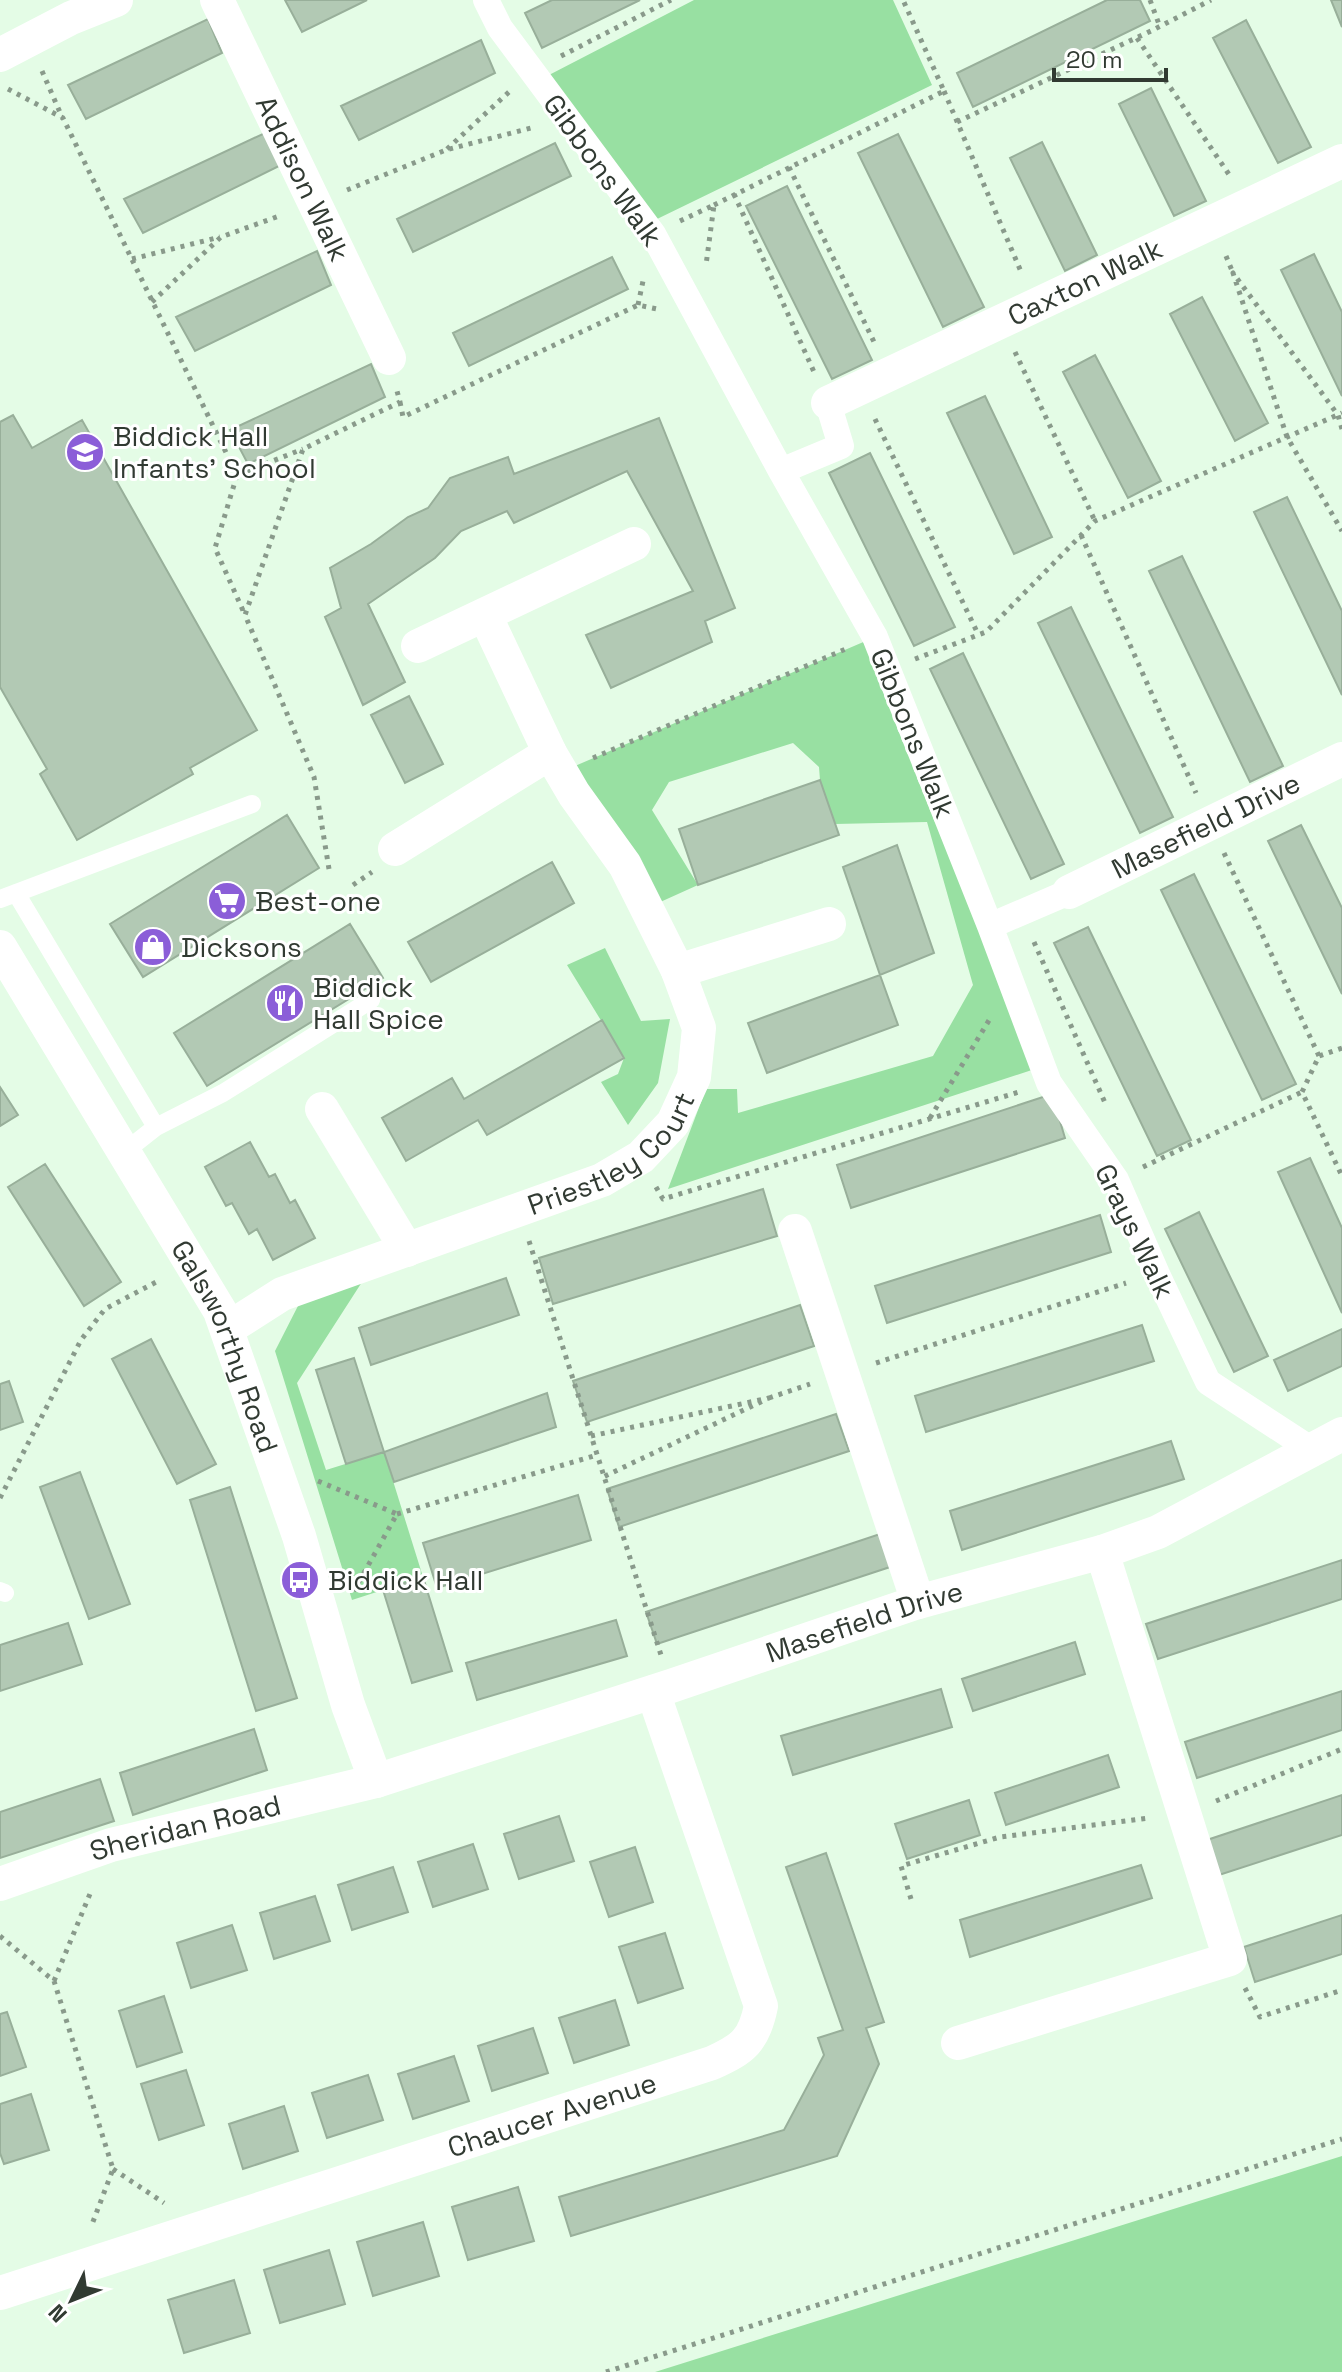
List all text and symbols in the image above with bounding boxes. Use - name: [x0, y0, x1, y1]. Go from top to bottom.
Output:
- scale bar: [1054, 32, 1166, 82]
- text: 20 m: [1066, 44, 1123, 75]
- street label: Gibbons Walk: [536, 87, 670, 253]
- street label: Addison Walk: [248, 90, 358, 267]
- street label: Caxton Walk: [1002, 230, 1168, 334]
- place label: Biddick Hall Infants' School: [113, 418, 316, 486]
- school or university icon: Biddick Hall Infants' School: [64, 431, 106, 473]
- street label: Gibbons Walk: [863, 643, 963, 823]
- street label: Masefield Drive: [1105, 764, 1306, 887]
- supermarket icon: Best-one: [206, 880, 248, 922]
- place label: Best-one: [255, 883, 381, 919]
- shop icon: Dicksons: [132, 926, 174, 968]
- place label: Dicksons: [181, 929, 302, 965]
- place label: Biddick Hall Spice: [313, 969, 444, 1037]
- restaurant icon: Biddick Hall Spice: [264, 982, 306, 1024]
- street label: Priestley Court: [523, 1086, 703, 1223]
- street label: Grays Walk: [1087, 1158, 1183, 1304]
- street label: Galsworthy Road: [163, 1233, 286, 1458]
- bus stop icon: Biddick Hall: [279, 1559, 321, 1601]
- place label: Biddick Hall: [328, 1562, 484, 1598]
- street label: Masefield Drive: [761, 1573, 967, 1670]
- street label: Sheridan Road: [85, 1787, 285, 1869]
- street label: Chaucer Avenue: [443, 2064, 661, 2165]
- north arrow: [32, 2260, 112, 2340]
- text: N: [42, 2299, 73, 2329]

